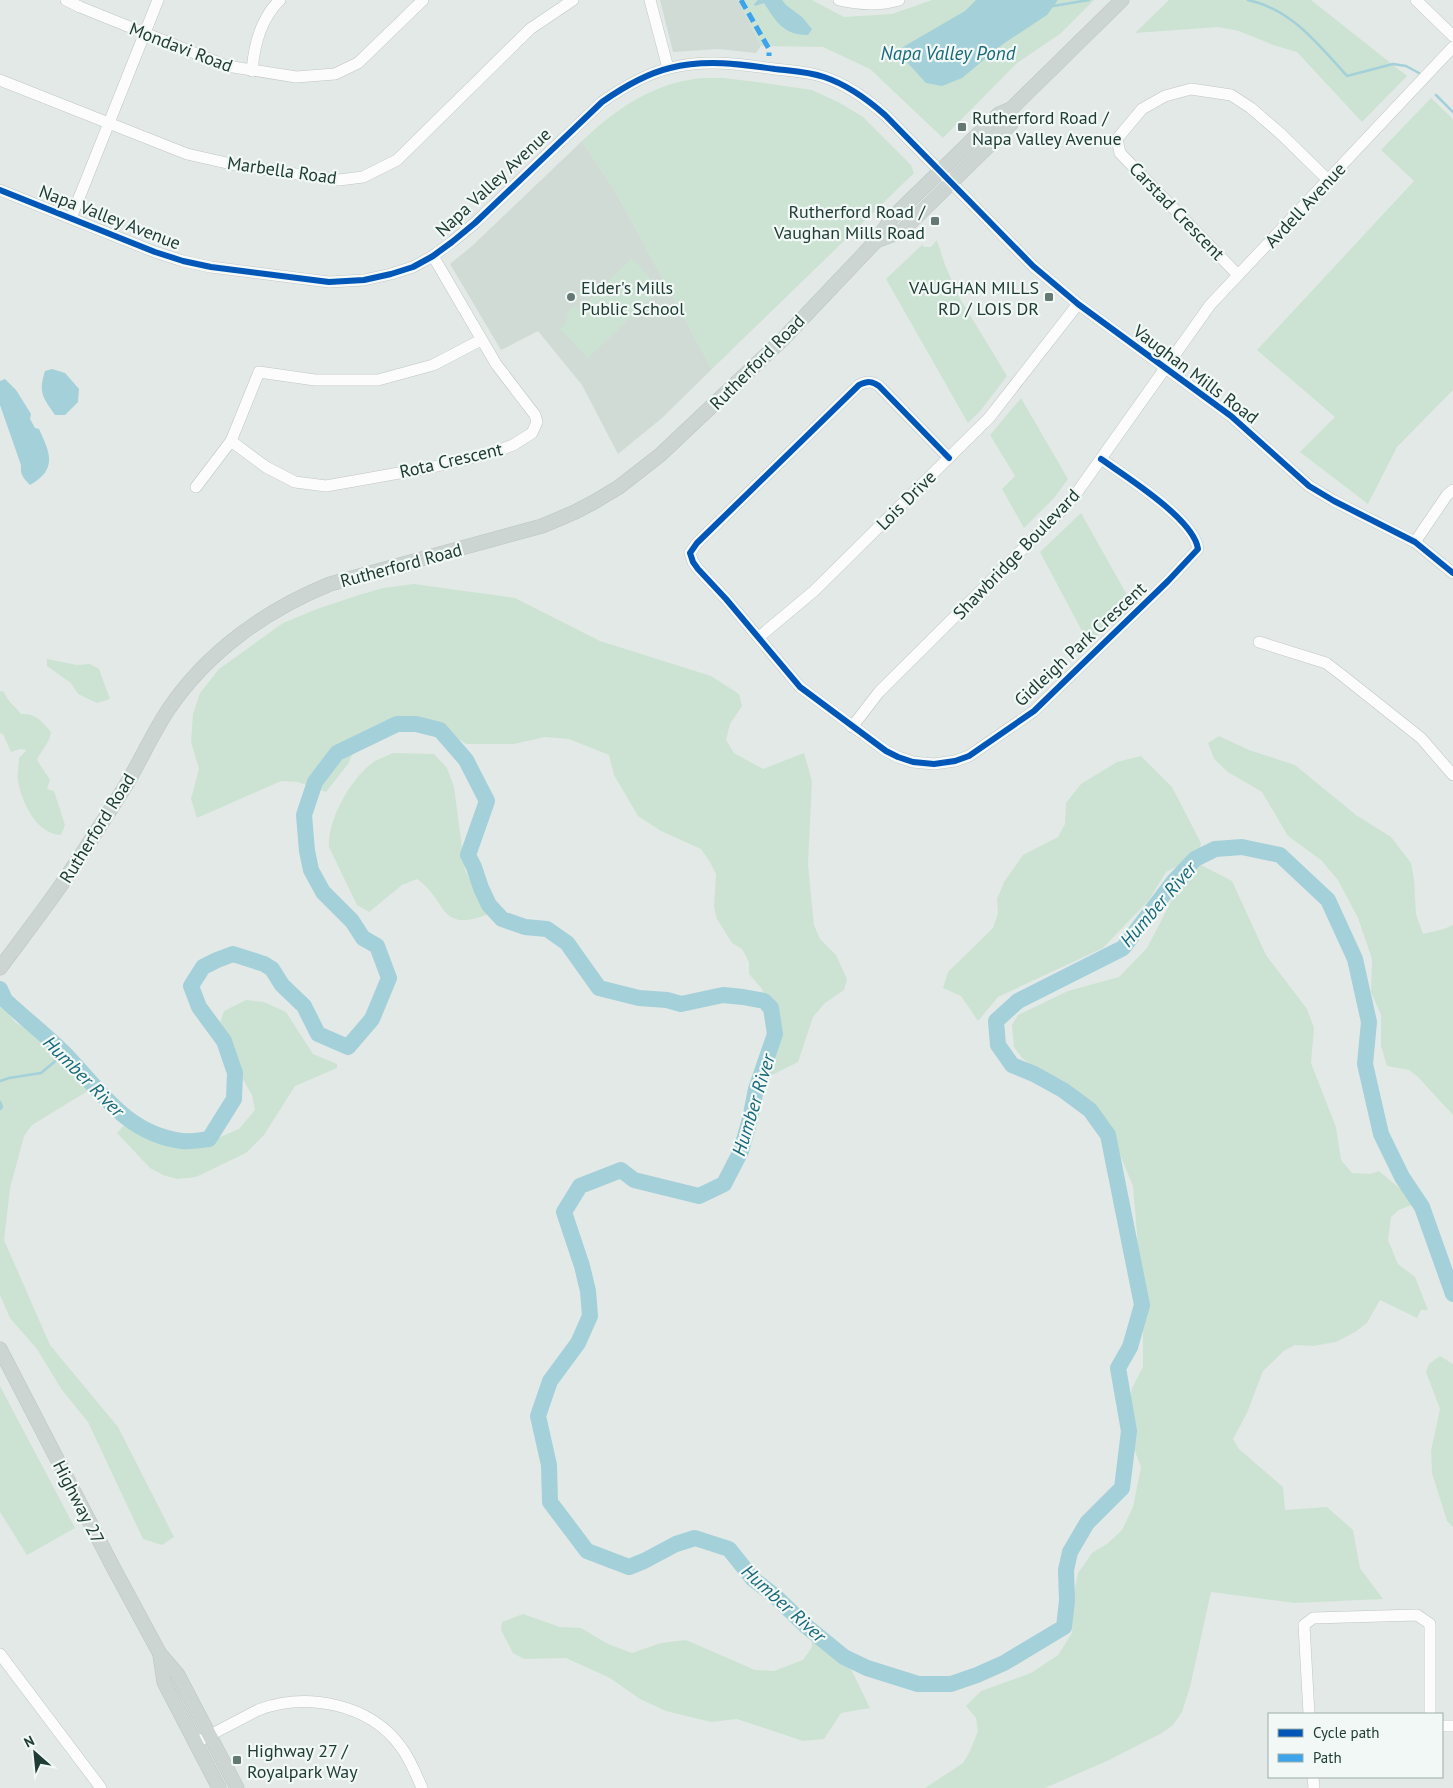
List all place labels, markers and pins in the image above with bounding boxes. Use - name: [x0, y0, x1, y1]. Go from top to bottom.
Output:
- place label: Rutherford Road / Napa Valley Avenue: [972, 106, 1122, 150]
- marker: Rutherford Road / Napa Valley Avenue: [956, 121, 968, 133]
- place label: Rutherford Road / Vaughan Mills Road: [773, 200, 927, 244]
- marker: Rutherford Road / Vaughan Mills Road: [929, 215, 941, 227]
- place label: Elder's Mills Public School: [581, 276, 685, 320]
- place label: VAUGHAN MILLS RD / LOIS DR: [908, 276, 1039, 320]
- marker: Elder's Mills Public School: [565, 291, 577, 303]
- marker: VAUGHAN MILLS RD / LOIS DR: [1043, 291, 1055, 303]
- place label: Highway 27 / Royalpark Way: [247, 1739, 358, 1783]
- marker: Highway 27 / Royalpark Way: [231, 1754, 243, 1766]

